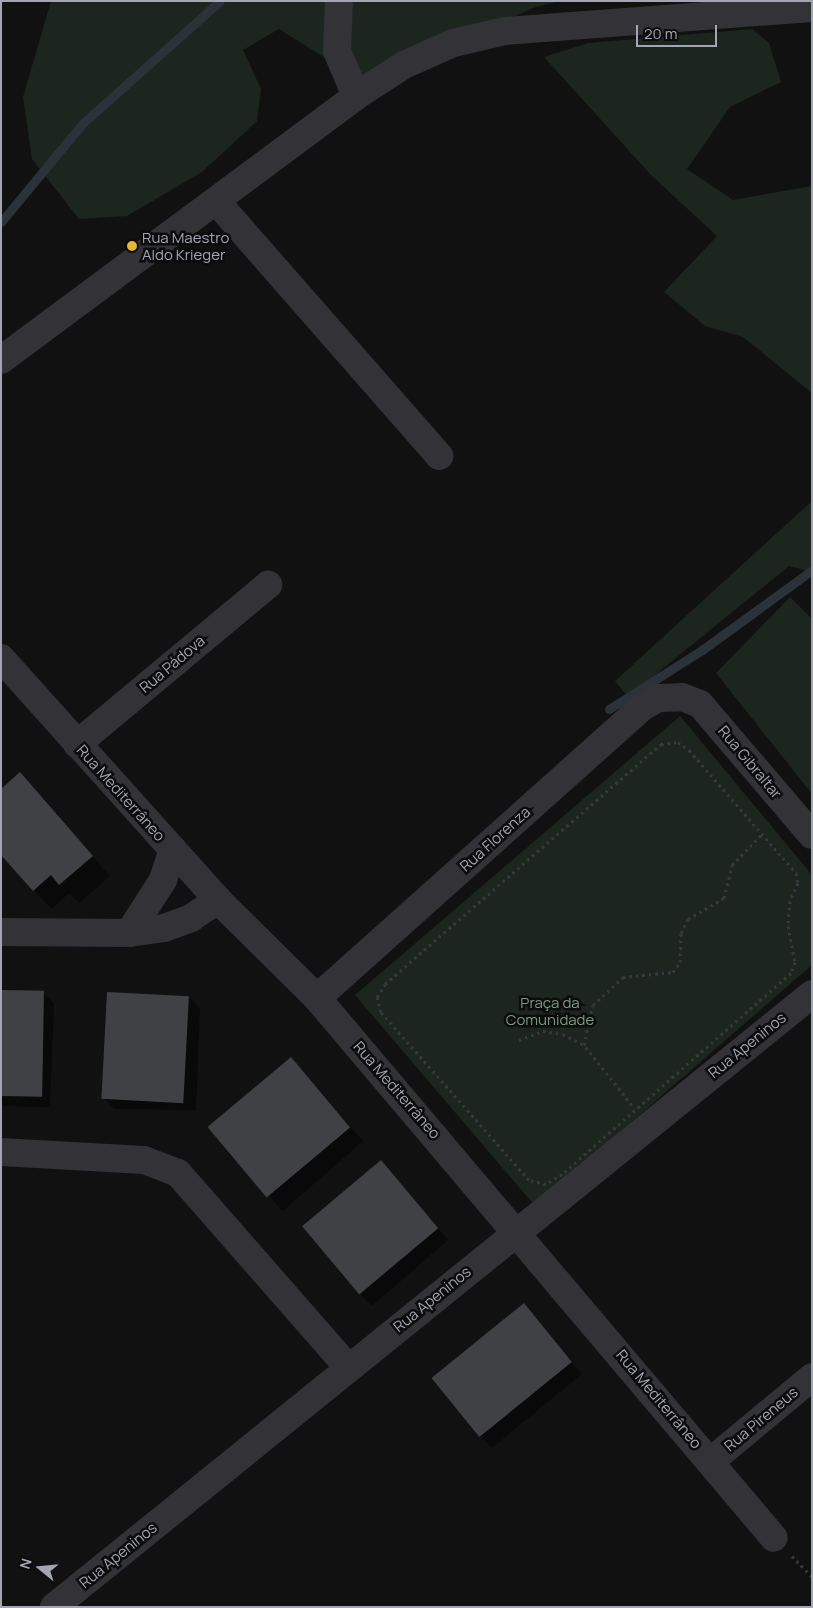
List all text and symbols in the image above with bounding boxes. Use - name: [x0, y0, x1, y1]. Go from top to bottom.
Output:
- scale bar: [638, 15, 719, 47]
- text: 20 m: [644, 23, 677, 44]
- place label: Rua Maestro Aldo Krieger: [142, 228, 229, 263]
- marker: Rua Maestro Aldo Krieger: [126, 240, 138, 252]
- street label: Rua Pádova: [136, 631, 208, 697]
- street label: Rua Gibraltar: [714, 722, 786, 802]
- street label: Rua Mediterrâneo: [73, 741, 169, 845]
- street label: Rua Florenza: [456, 803, 534, 875]
- park label: Praça da Comunidade: [506, 993, 594, 1028]
- street label: Rua Apeninos: [705, 1008, 789, 1082]
- street label: Rua Mediterrâneo: [350, 1038, 444, 1142]
- street label: Rua Apeninos: [390, 1262, 474, 1336]
- street label: Rua Mediterrâneo: [612, 1346, 706, 1452]
- street label: Rua Pireneus: [721, 1383, 801, 1455]
- street label: Rua Apeninos: [76, 1518, 160, 1592]
- north arrow: [15, 1543, 65, 1593]
- text: N: [15, 1556, 36, 1571]

